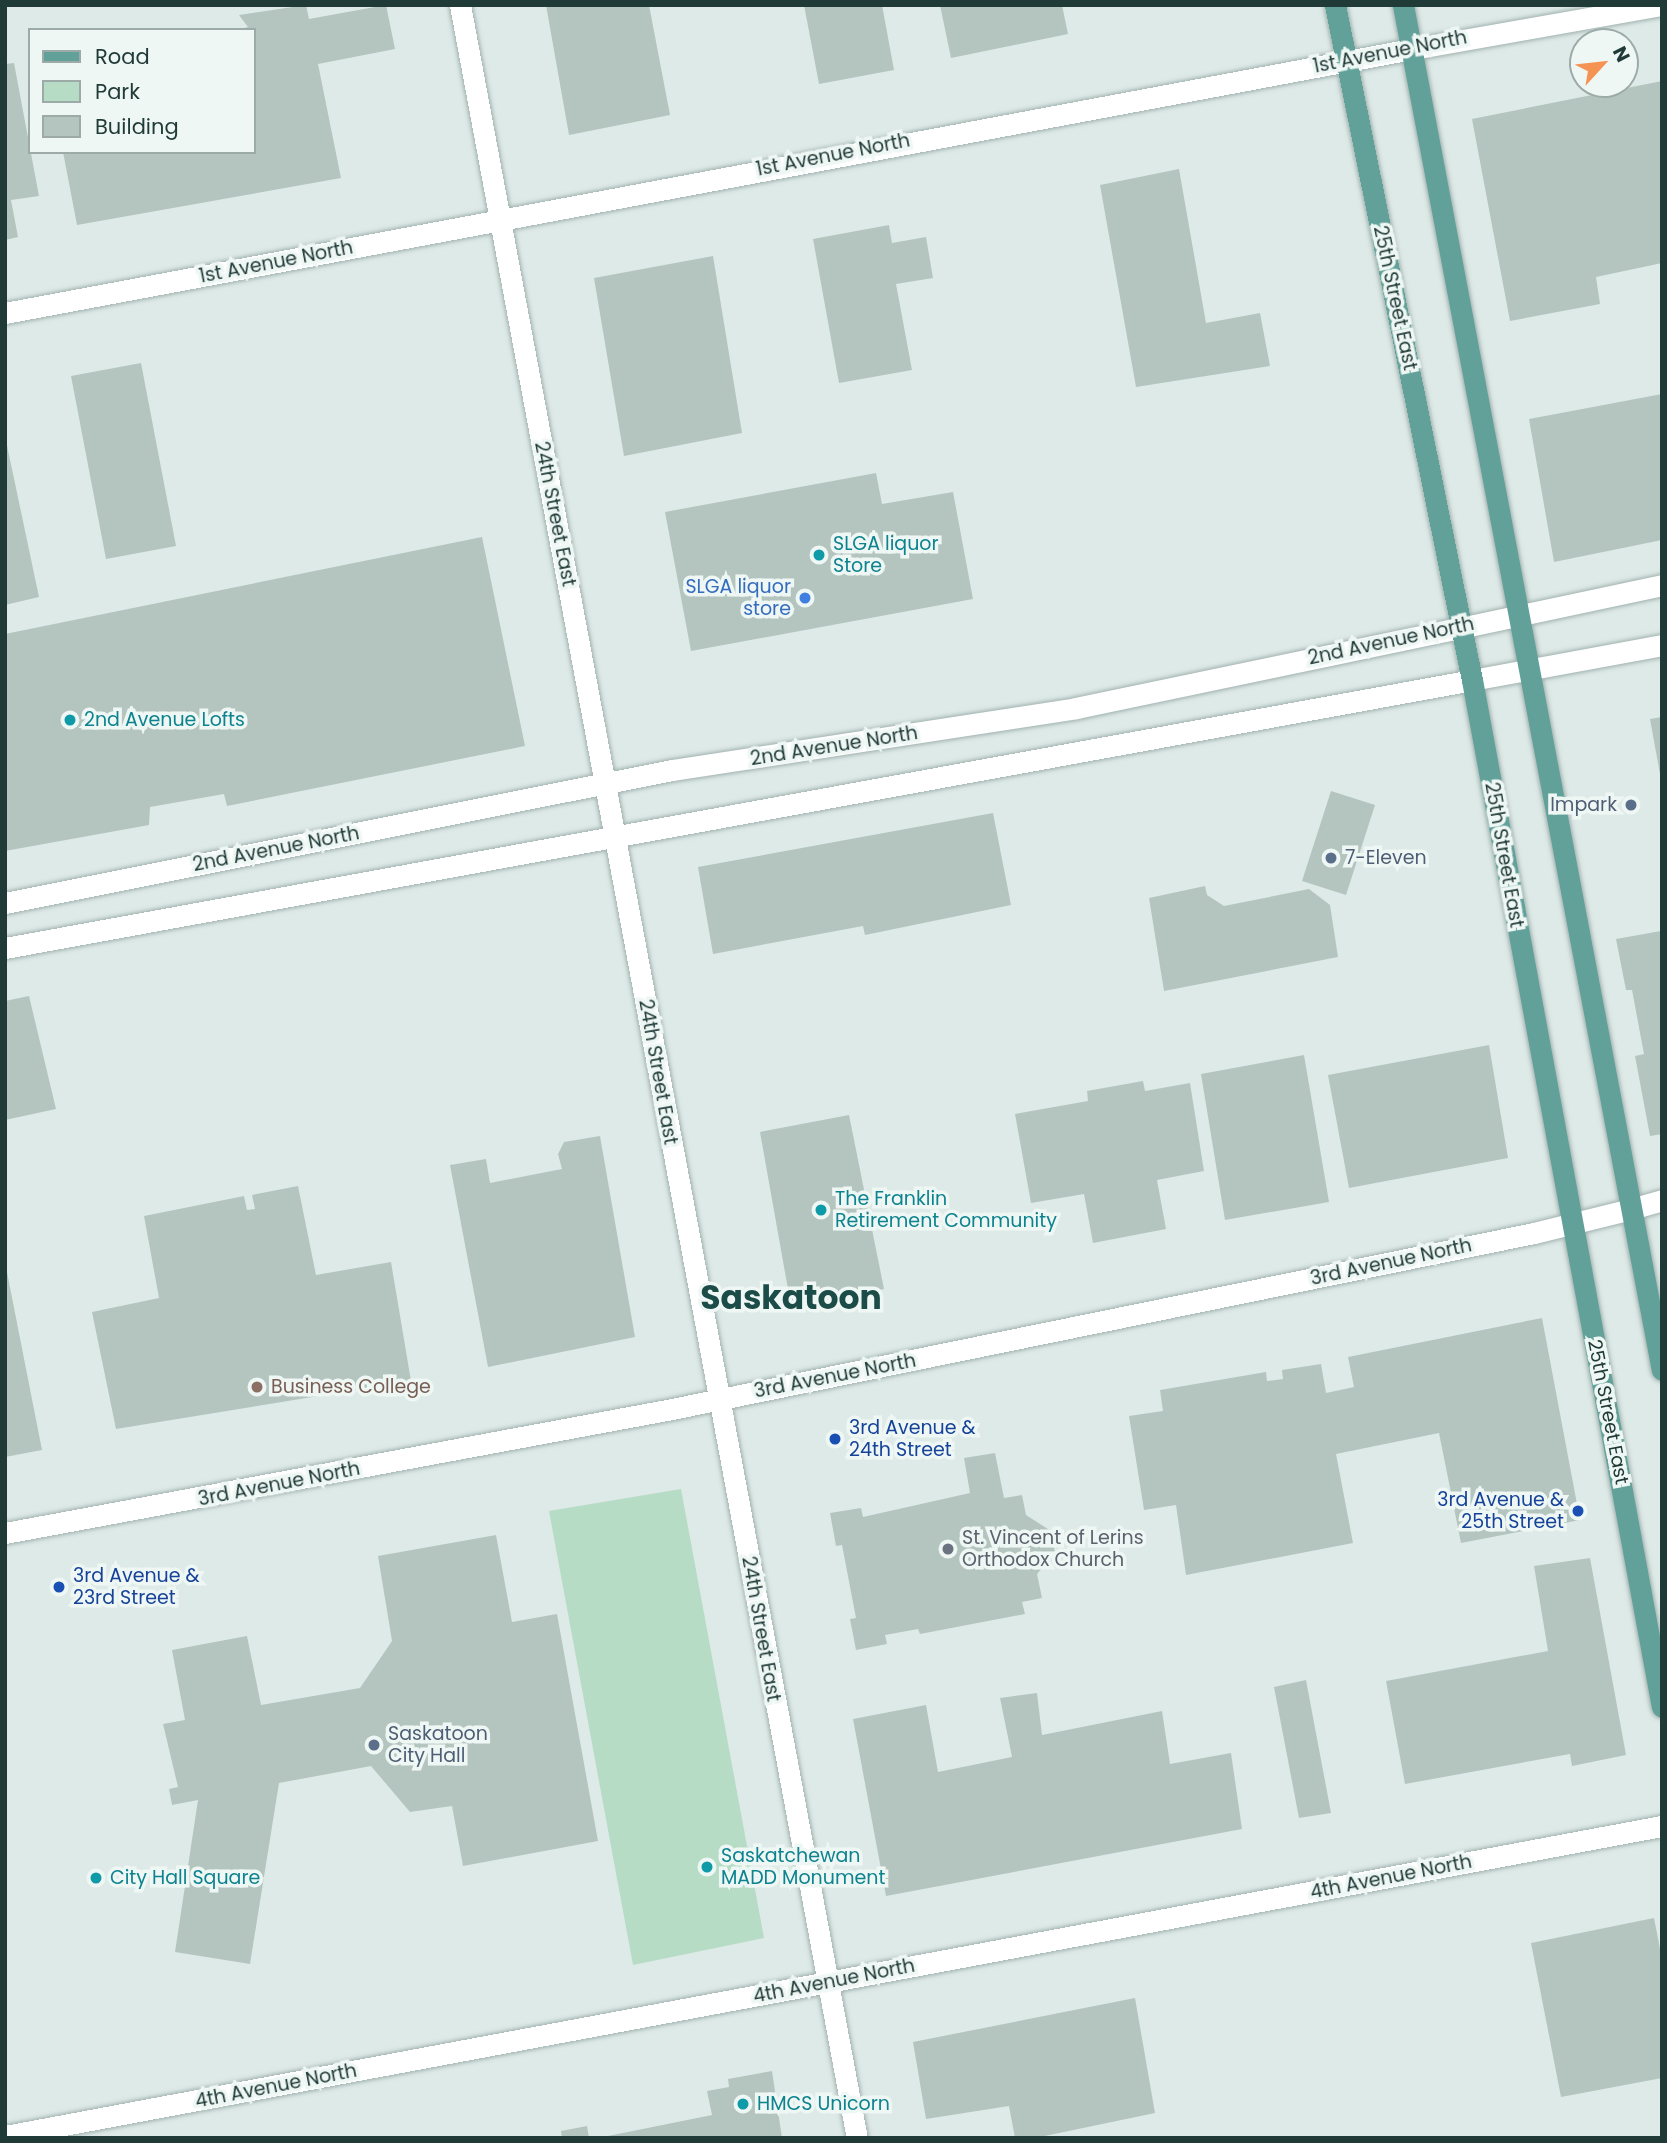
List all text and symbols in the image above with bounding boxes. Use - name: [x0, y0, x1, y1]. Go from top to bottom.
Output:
- street label: 1st Avenue North: [1311, 26, 1469, 78]
- legend: [28, 28, 256, 154]
- north arrow: [1569, 28, 1639, 98]
- text: Road: [95, 42, 150, 71]
- text: N: [1606, 42, 1637, 67]
- text: Park: [95, 77, 140, 106]
- text: Building: [95, 112, 179, 141]
- street label: 1st Avenue North: [754, 129, 912, 181]
- street label: 25th Street East: [1369, 224, 1421, 372]
- street label: 1st Avenue North: [197, 236, 355, 288]
- street label: 24th Street East: [530, 440, 580, 588]
- place label: SLGA liquor Store: [833, 533, 939, 577]
- marker: SLGA liquor Store: [811, 547, 827, 563]
- place label: SLGA liquor store: [685, 576, 791, 620]
- marker: SLGA liquor store: [797, 590, 813, 606]
- street label: 2nd Avenue North: [1306, 612, 1476, 670]
- place label: 2nd Avenue Lofts: [84, 709, 245, 731]
- marker: 2nd Avenue Lofts: [62, 712, 78, 728]
- street label: 2nd Avenue North: [749, 722, 919, 770]
- street label: 25th Street East: [1480, 781, 1528, 929]
- place label: Impark: [1550, 794, 1617, 816]
- marker: Impark: [1623, 797, 1639, 813]
- street label: 2nd Avenue North: [191, 822, 361, 876]
- place label: 7-Eleven: [1345, 847, 1427, 869]
- marker: 7-Eleven: [1323, 850, 1339, 866]
- street label: 24th Street East: [634, 998, 682, 1146]
- place label: The Franklin Retirement Community: [835, 1188, 1057, 1232]
- marker: The Franklin Retirement Community: [813, 1202, 829, 1218]
- street label: 3rd Avenue North: [1308, 1234, 1474, 1290]
- district label: Saskatoon: [700, 1278, 882, 1318]
- street label: 25th Street East: [1583, 1338, 1633, 1486]
- street label: 3rd Avenue North: [752, 1349, 918, 1403]
- place label: Business College: [271, 1376, 431, 1398]
- marker: Business College: [249, 1379, 265, 1395]
- place label: 3rd Avenue & 24th Street: [849, 1417, 976, 1461]
- marker: 3rd Avenue & 24th Street: [827, 1431, 843, 1447]
- street label: 3rd Avenue North: [196, 1457, 362, 1511]
- place label: 3rd Avenue & 25th Street: [1437, 1489, 1564, 1533]
- marker: 3rd Avenue & 25th Street: [1570, 1503, 1586, 1519]
- place label: St. Vincent of Lerins Orthodox Church: [962, 1527, 1144, 1571]
- marker: St. Vincent of Lerins Orthodox Church: [940, 1541, 956, 1557]
- street label: 24th Street East: [737, 1555, 785, 1703]
- place label: 3rd Avenue & 23rd Street: [73, 1565, 200, 1609]
- marker: 3rd Avenue & 23rd Street: [51, 1579, 67, 1595]
- place label: Saskatoon City Hall: [388, 1723, 488, 1767]
- marker: Saskatoon City Hall: [366, 1737, 382, 1753]
- place label: Saskatchewan MADD Monument: [721, 1845, 885, 1889]
- street label: 4th Avenue North: [1308, 1850, 1474, 1904]
- marker: Saskatchewan MADD Monument: [699, 1859, 715, 1875]
- place label: City Hall Square: [110, 1867, 260, 1889]
- marker: City Hall Square: [88, 1870, 104, 1886]
- street label: 4th Avenue North: [751, 1954, 917, 2008]
- street label: 4th Avenue North: [193, 2059, 359, 2113]
- place label: HMCS Unicorn: [757, 2093, 890, 2115]
- marker: HMCS Unicorn: [735, 2096, 751, 2112]

